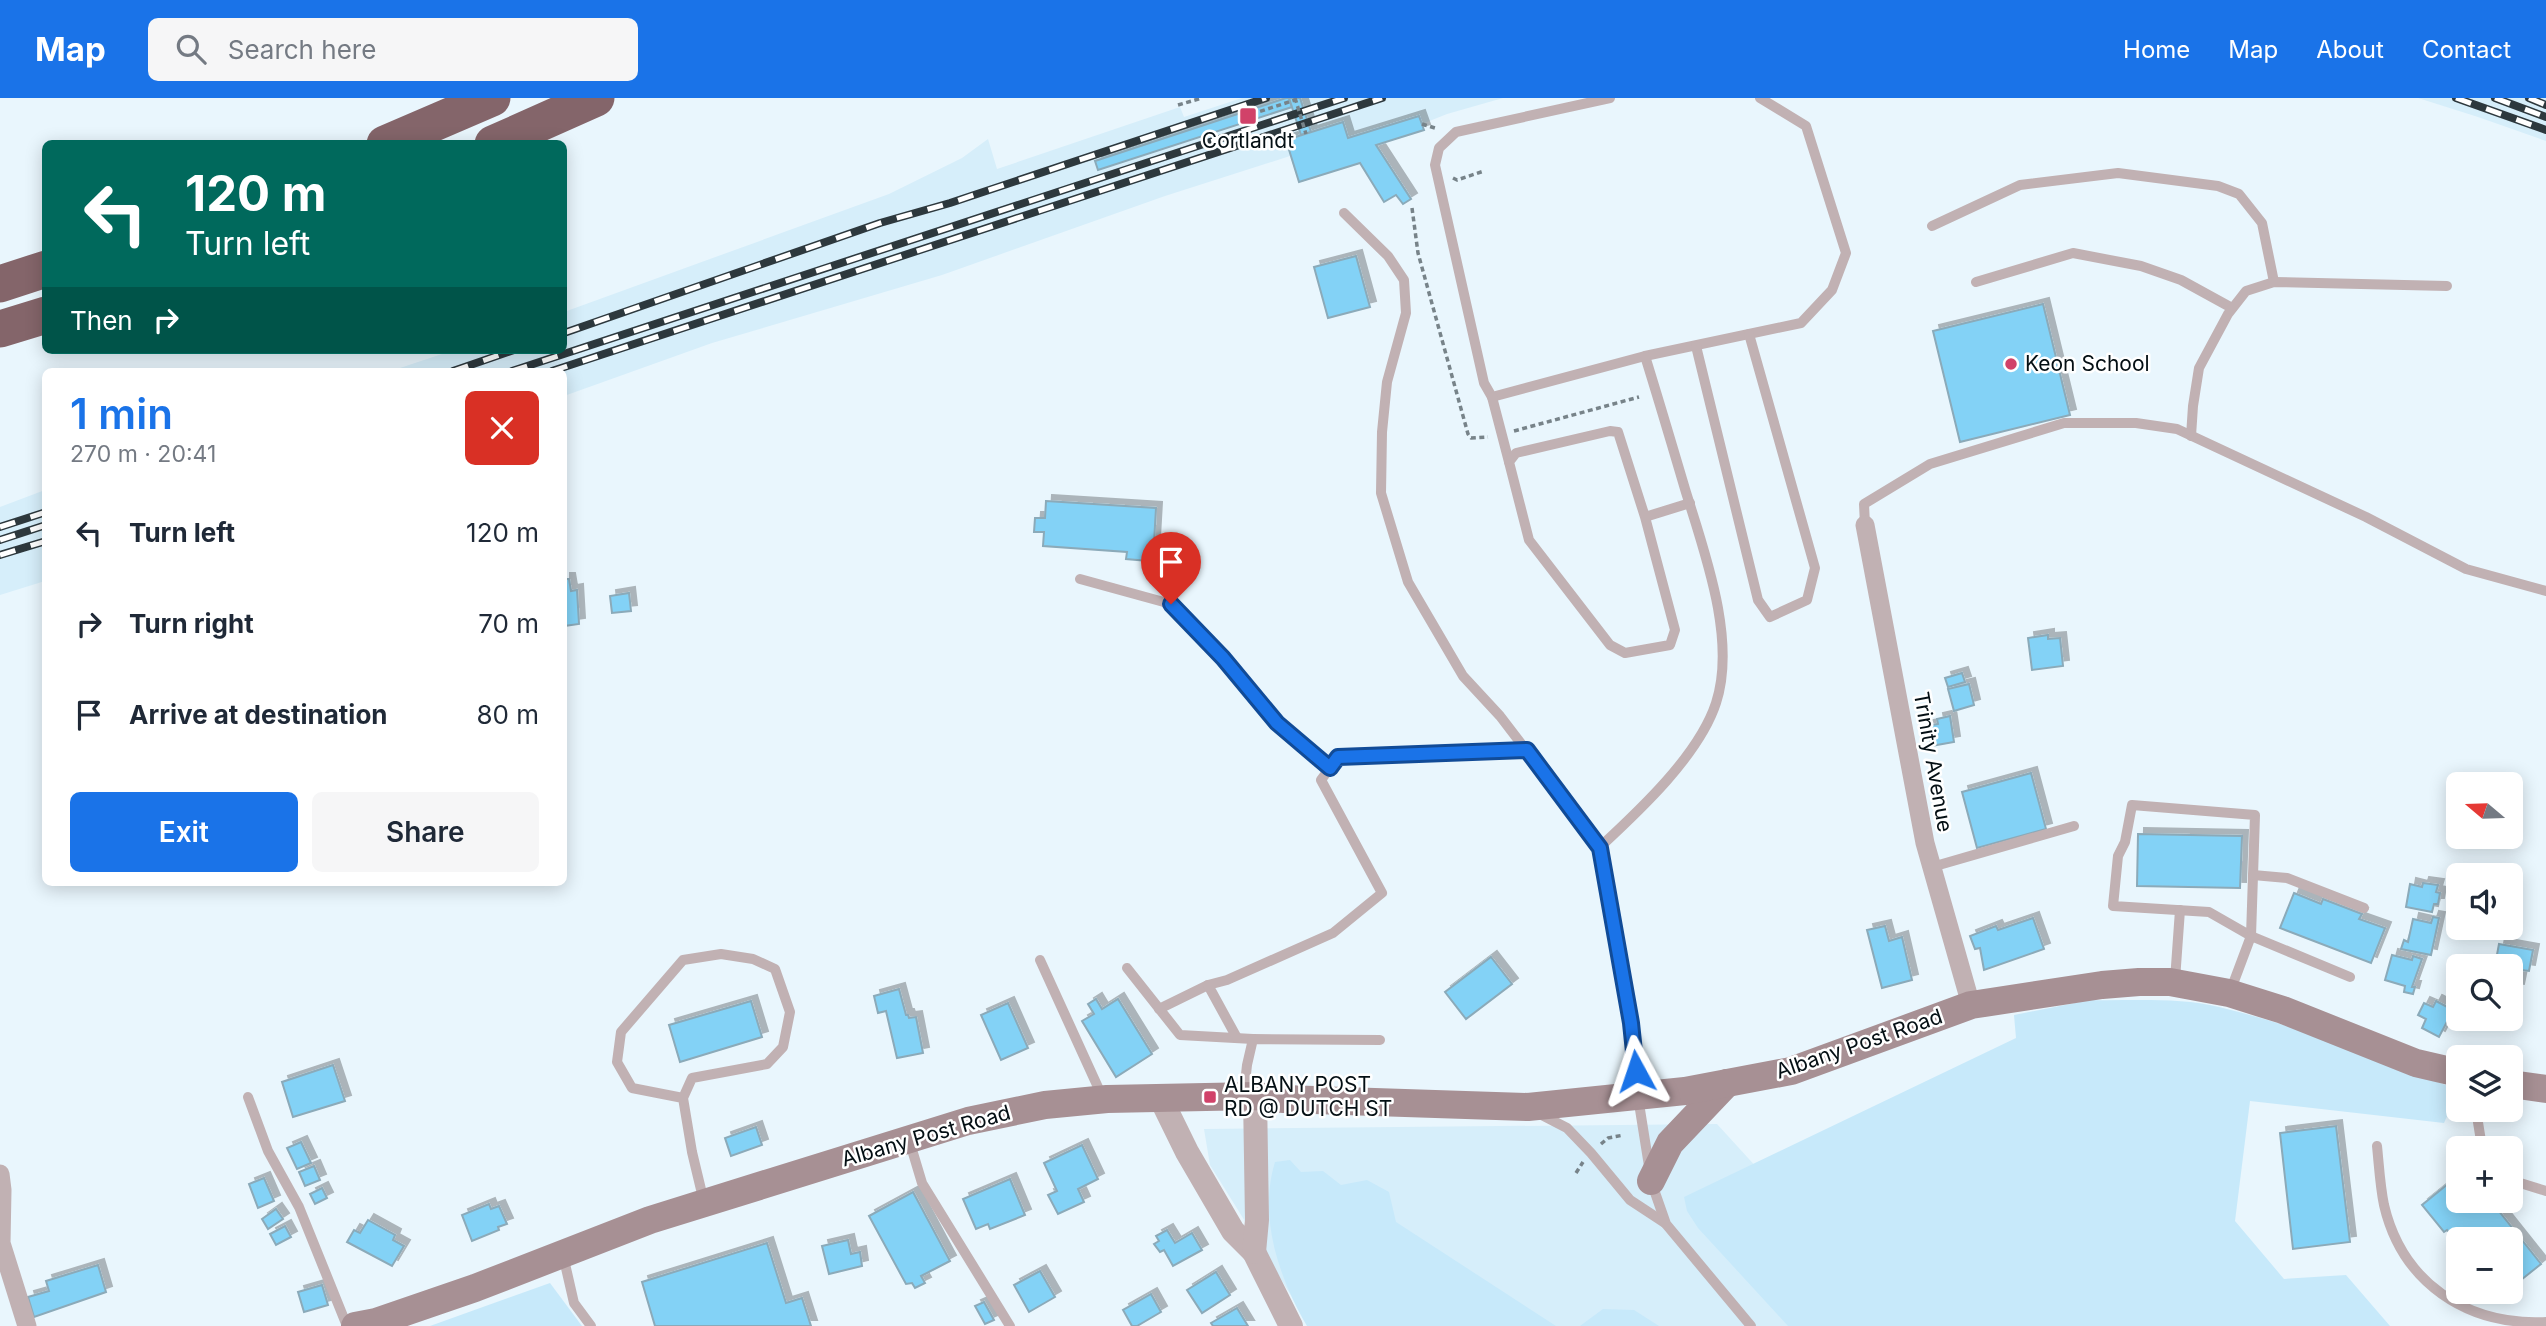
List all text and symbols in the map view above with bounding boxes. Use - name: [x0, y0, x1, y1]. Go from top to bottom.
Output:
- search box: [148, 18, 638, 81]
- text: Map: [35, 29, 106, 69]
- icon: search: [172, 30, 210, 68]
- text: Search here: [228, 34, 376, 65]
- text: Home: [2123, 35, 2190, 64]
- text: Map: [2228, 35, 2278, 64]
- text: About: [2316, 35, 2384, 64]
- text: Contact: [2422, 35, 2511, 64]
- marker: Cortlandt: [1238, 106, 1258, 126]
- place label: Cortlandt: [1202, 128, 1294, 153]
- text: 120 m: [185, 164, 326, 223]
- icon: left: [70, 168, 161, 259]
- text: Turn left: [185, 224, 310, 263]
- icon: right: [147, 301, 185, 339]
- text: Then: [70, 305, 133, 336]
- place label: Keon School: [2025, 351, 2150, 376]
- marker: Keon School: [2003, 356, 2019, 372]
- text: 1 min: [70, 388, 173, 439]
- button: close: [465, 391, 539, 465]
- text: 270 m · 20:41: [70, 440, 216, 468]
- icon: left: [70, 514, 108, 552]
- text: Turn left: [129, 517, 235, 548]
- text: 120 m: [466, 517, 539, 548]
- pin: [1141, 532, 1201, 604]
- icon: arrive: [1152, 543, 1190, 581]
- icon: right: [70, 605, 108, 643]
- text: Turn right: [129, 608, 254, 639]
- text: 70 m: [478, 608, 539, 639]
- street label: Trinity Avenue: [1909, 690, 1958, 834]
- icon: arrive: [70, 696, 108, 734]
- text: Arrive at destination: [129, 699, 388, 730]
- text: 80 m: [476, 699, 539, 730]
- north arrow: [2446, 772, 2524, 849]
- map controls: [2446, 772, 2523, 1304]
- button: Exit: [70, 792, 298, 872]
- button: Share: [312, 792, 539, 872]
- button: sound: [2446, 863, 2523, 940]
- button: search: [2446, 954, 2523, 1031]
- street label: Albany Post Road: [1772, 1003, 1945, 1084]
- position arrow: [1599, 1034, 1673, 1108]
- button: layers: [2446, 1045, 2523, 1122]
- place label: ALBANY POST RD @ DUTCH ST: [1224, 1072, 1392, 1121]
- marker: ALBANY POST RD @ DUTCH ST: [1202, 1089, 1218, 1105]
- street label: Albany Post Road: [838, 1099, 1013, 1172]
- button: +: [2446, 1136, 2523, 1213]
- button: −: [2446, 1227, 2523, 1304]

